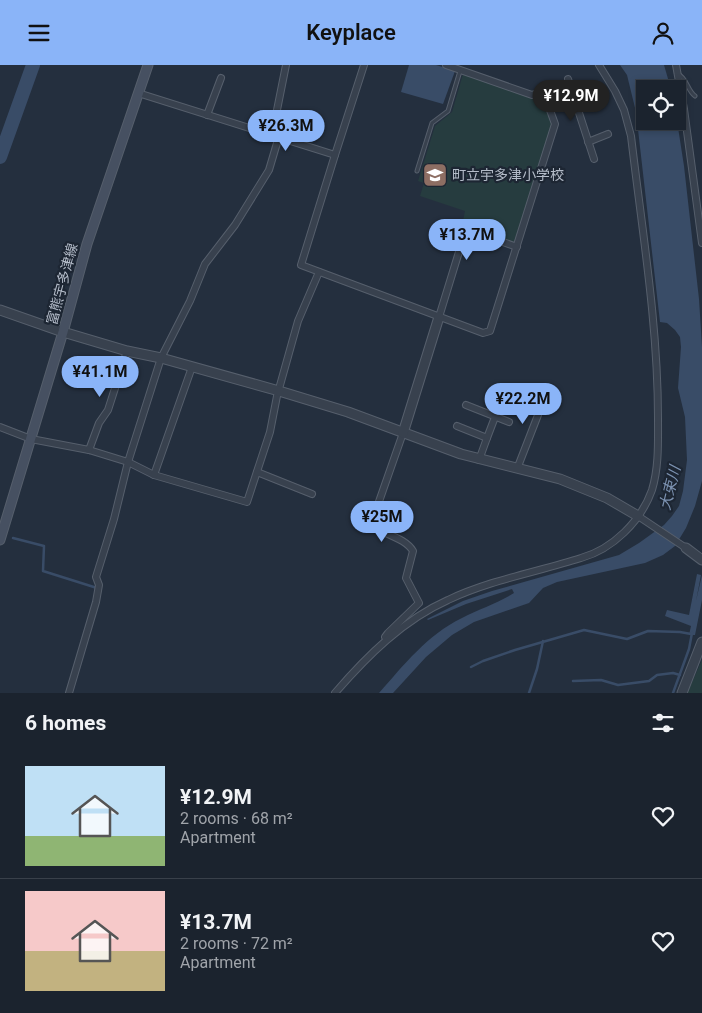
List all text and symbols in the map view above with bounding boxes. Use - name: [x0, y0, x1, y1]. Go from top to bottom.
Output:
- icon: menu: [25, 19, 53, 47]
- icon: person: [649, 19, 677, 47]
- text: Keyplace: [306, 20, 396, 45]
- pin: ¥12.9M: [530, 80, 612, 122]
- map controls: [636, 80, 686, 130]
- button: locate: [636, 80, 686, 130]
- text: ¥12.9M: [544, 86, 598, 105]
- pin: ¥26.3M: [245, 109, 327, 152]
- text: ¥26.3M: [259, 116, 313, 135]
- school or university icon: 町立宇多津小学校: [422, 162, 448, 188]
- place label: 町立宇多津小学校: [452, 167, 564, 183]
- pin: ¥13.7M: [426, 219, 508, 261]
- text: ¥13.7M: [440, 225, 494, 244]
- street label: 富熊宇多津線: [43, 241, 81, 327]
- pin: ¥41.1M: [59, 355, 141, 398]
- text: ¥41.1M: [73, 362, 127, 381]
- pin: ¥22.2M: [482, 383, 564, 425]
- text: ¥22.2M: [496, 389, 550, 408]
- water label: 大束川: [656, 462, 685, 512]
- pin: ¥25M: [352, 501, 412, 543]
- text: ¥25M: [362, 507, 402, 526]
- icon: filters: [649, 709, 677, 737]
- text: 6 homes: [25, 711, 106, 735]
- text: ¥12.9M: [180, 785, 252, 809]
- icon: home: [65, 786, 125, 846]
- icon: heart: [649, 802, 677, 830]
- text: 2 rooms · 68 m²: [180, 809, 293, 828]
- text: Apartment: [180, 828, 256, 847]
- text: ¥13.7M: [180, 910, 252, 934]
- icon: home: [65, 911, 125, 971]
- icon: heart: [649, 927, 677, 955]
- text: 2 rooms · 72 m²: [180, 934, 293, 953]
- text: Apartment: [180, 953, 256, 972]

